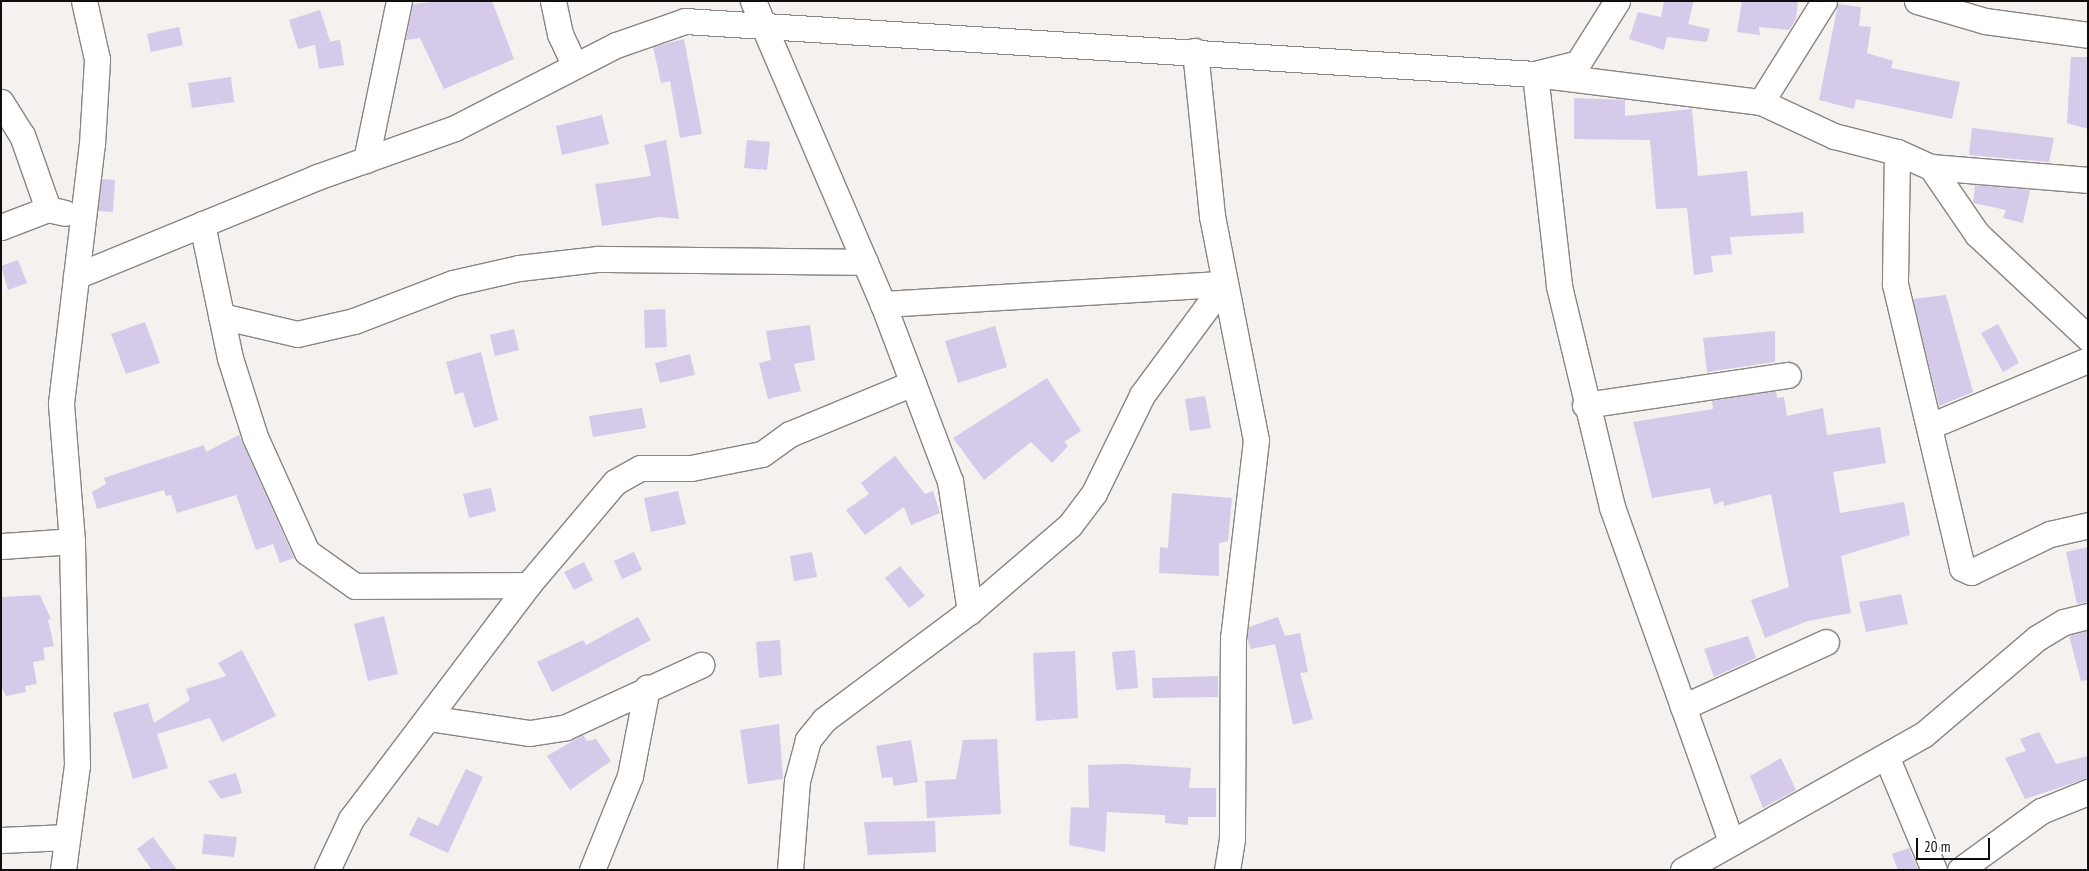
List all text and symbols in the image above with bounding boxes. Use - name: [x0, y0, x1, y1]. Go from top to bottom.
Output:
- scale bar: [1919, 828, 1993, 860]
- text: 20 m: [1924, 837, 1950, 856]

